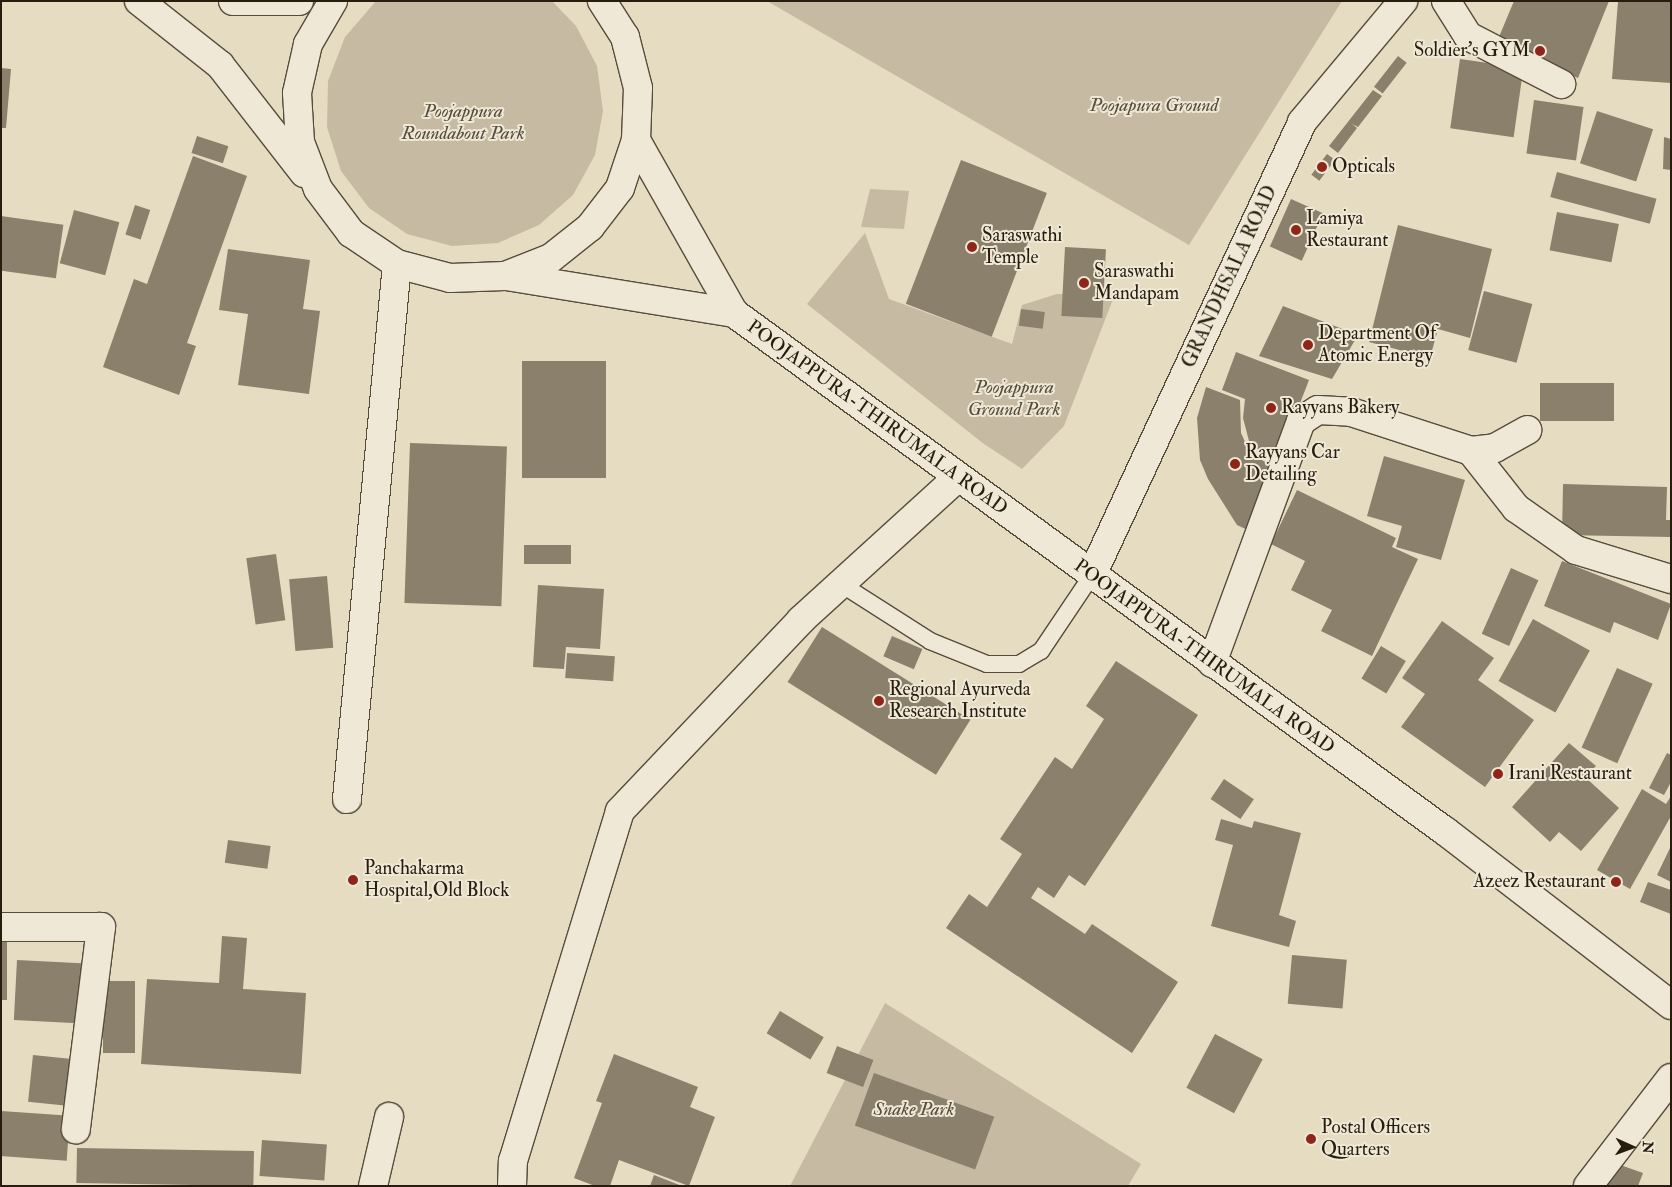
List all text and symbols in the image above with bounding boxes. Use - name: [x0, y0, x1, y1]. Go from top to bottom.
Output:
- place label: Soldier's GYM: [1414, 40, 1530, 62]
- marker: Soldier's GYM: [1534, 45, 1546, 57]
- park label: Poojapura Ground: [1089, 95, 1219, 117]
- park label: Poojappura Roundabout Park: [401, 101, 525, 145]
- place label: Opticals: [1332, 156, 1395, 178]
- marker: Opticals: [1316, 161, 1328, 173]
- street label: GRANDHSALA ROAD: [1178, 182, 1282, 372]
- place label: Lamiya Restaurant: [1306, 208, 1388, 252]
- marker: Lamiya Restaurant: [1290, 224, 1302, 236]
- place label: Saraswathi Temple: [982, 225, 1062, 269]
- marker: Saraswathi Temple: [966, 241, 978, 253]
- place label: Saraswathi Mandapam: [1094, 261, 1179, 305]
- marker: Saraswathi Mandapam: [1078, 277, 1090, 289]
- street label: POOJAPPURA-THIRUMALA ROAD: [742, 316, 1012, 520]
- place label: Department Of Atomic Energy: [1318, 323, 1436, 367]
- marker: Department Of Atomic Energy: [1302, 339, 1314, 351]
- park label: Poojappura Ground Park: [968, 377, 1060, 421]
- place label: Rayyans Bakery: [1281, 397, 1399, 419]
- marker: Rayyans Bakery: [1265, 402, 1277, 414]
- place label: Rayyans Car Detailing: [1245, 442, 1340, 486]
- marker: Rayyans Car Detailing: [1229, 458, 1241, 470]
- street label: POOJAPPURA-THIRUMALA ROAD: [1069, 555, 1339, 759]
- place label: Regional Ayurveda Research Institute: [889, 679, 1031, 723]
- marker: Regional Ayurveda Research Institute: [873, 695, 885, 707]
- place label: Irani Restaurant: [1508, 763, 1632, 785]
- marker: Irani Restaurant: [1492, 768, 1504, 780]
- place label: Panchakarma Hospital,Old Block: [364, 858, 509, 902]
- place label: Azeez Restaurant: [1473, 871, 1606, 893]
- marker: Panchakarma Hospital,Old Block: [346, 873, 360, 887]
- marker: Azeez Restaurant: [1610, 876, 1622, 888]
- park label: Snake Park: [874, 1099, 954, 1121]
- place label: Postal Officers Quarters: [1321, 1117, 1430, 1161]
- north arrow: [1607, 1122, 1657, 1172]
- marker: Postal Officers Quarters: [1305, 1133, 1317, 1145]
- text: N: [1639, 1141, 1656, 1154]

